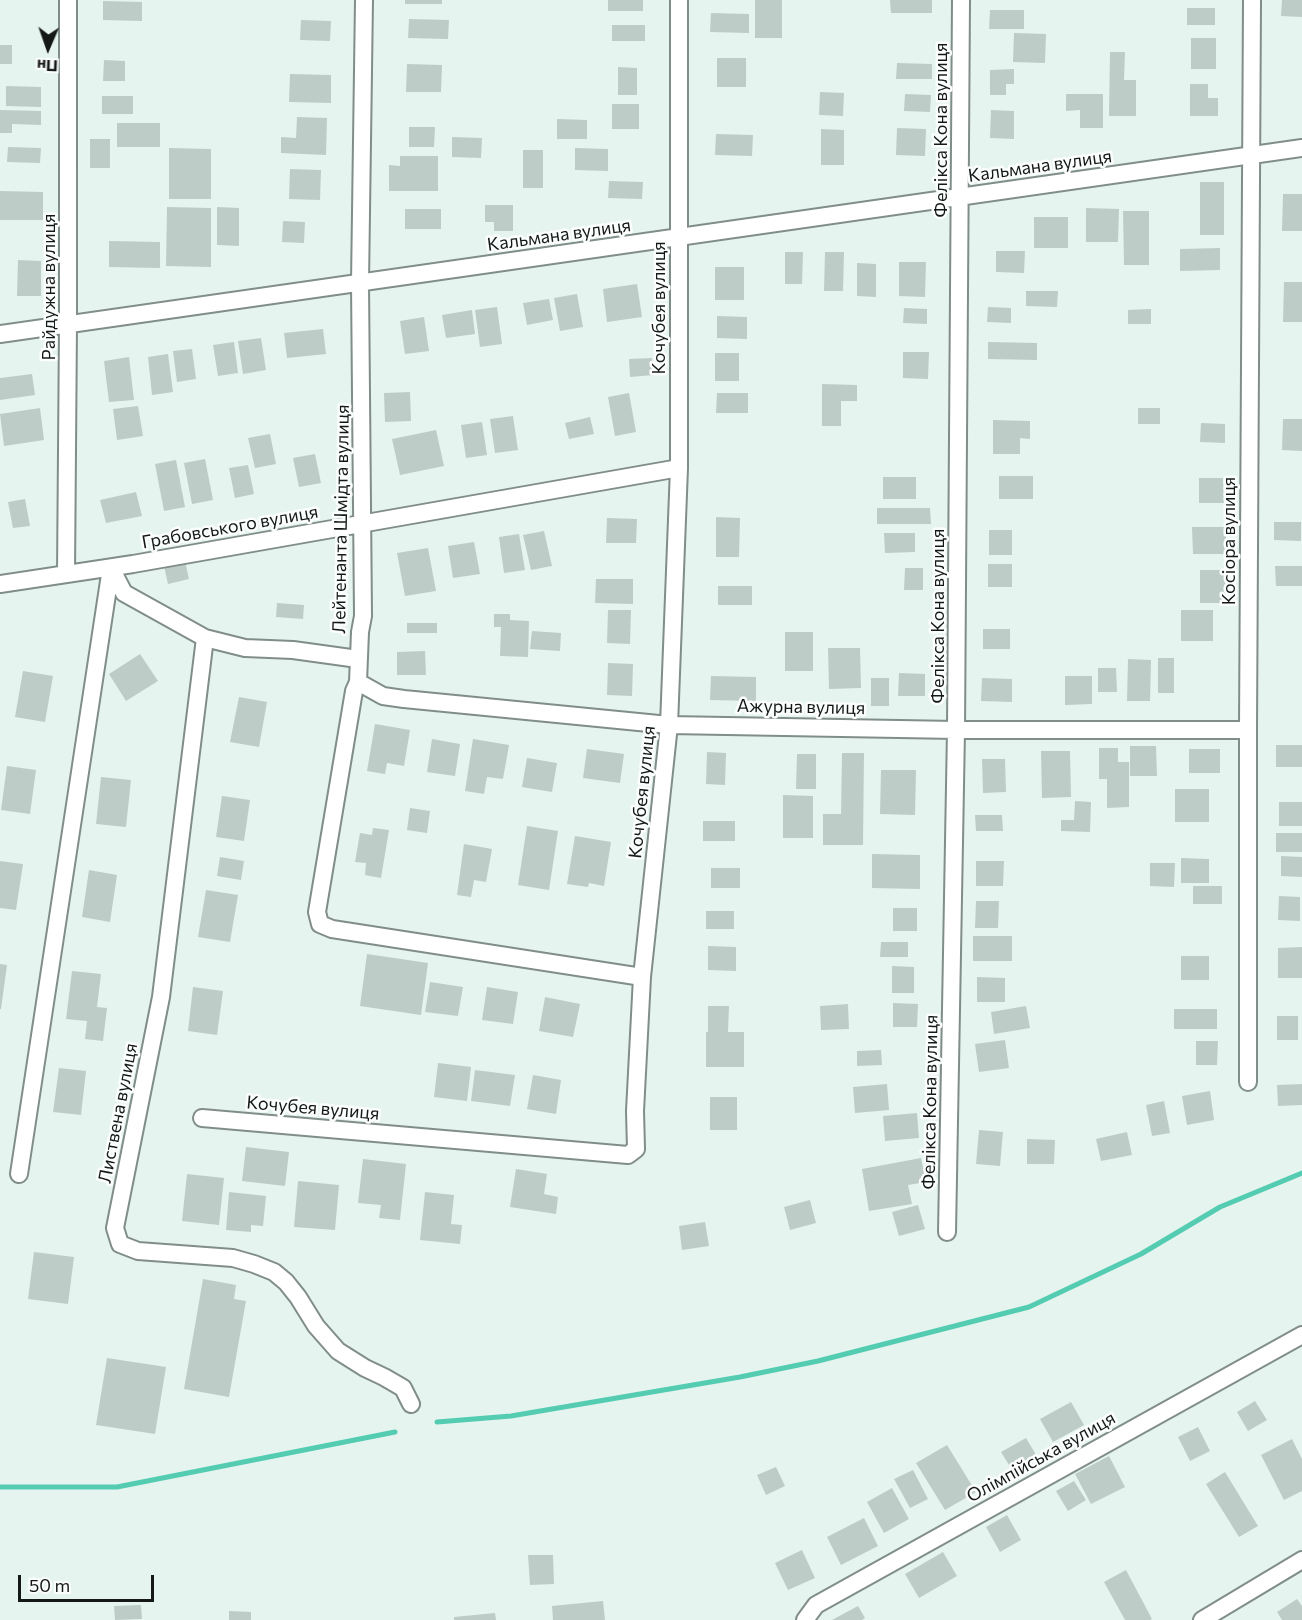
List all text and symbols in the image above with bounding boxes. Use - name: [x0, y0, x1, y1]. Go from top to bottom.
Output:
- north arrow: [18, 18, 78, 78]
- street label: Фелікса Кона вулиця: [930, 43, 952, 217]
- text: Пн: [36, 57, 58, 76]
- street label: Кальмана вулиця: [967, 145, 1113, 187]
- street label: Райдужна вулиця: [38, 214, 60, 360]
- street label: Кальмана вулиця: [486, 214, 632, 256]
- street label: Кочубея вулиця: [648, 241, 670, 375]
- street label: Лейтенанта Шмідта вулиця: [328, 404, 354, 634]
- street label: Косіора вулиця: [1218, 477, 1240, 605]
- street label: Грабовського вулиця: [140, 501, 320, 553]
- street label: Фелікса Кона вулиця: [927, 529, 949, 703]
- street label: Ажурна вулиця: [737, 695, 865, 719]
- street label: Кочубея вулиця: [624, 725, 660, 859]
- street label: Фелікса Кона вулиця: [918, 1014, 942, 1190]
- street label: Листвена вулиця: [94, 1041, 142, 1185]
- street label: Кочубея вулиця: [246, 1091, 380, 1125]
- street label: Олімпійська вулиця: [963, 1407, 1119, 1507]
- scale bar: [21, 1563, 158, 1601]
- text: 50 m: [29, 1574, 70, 1596]

